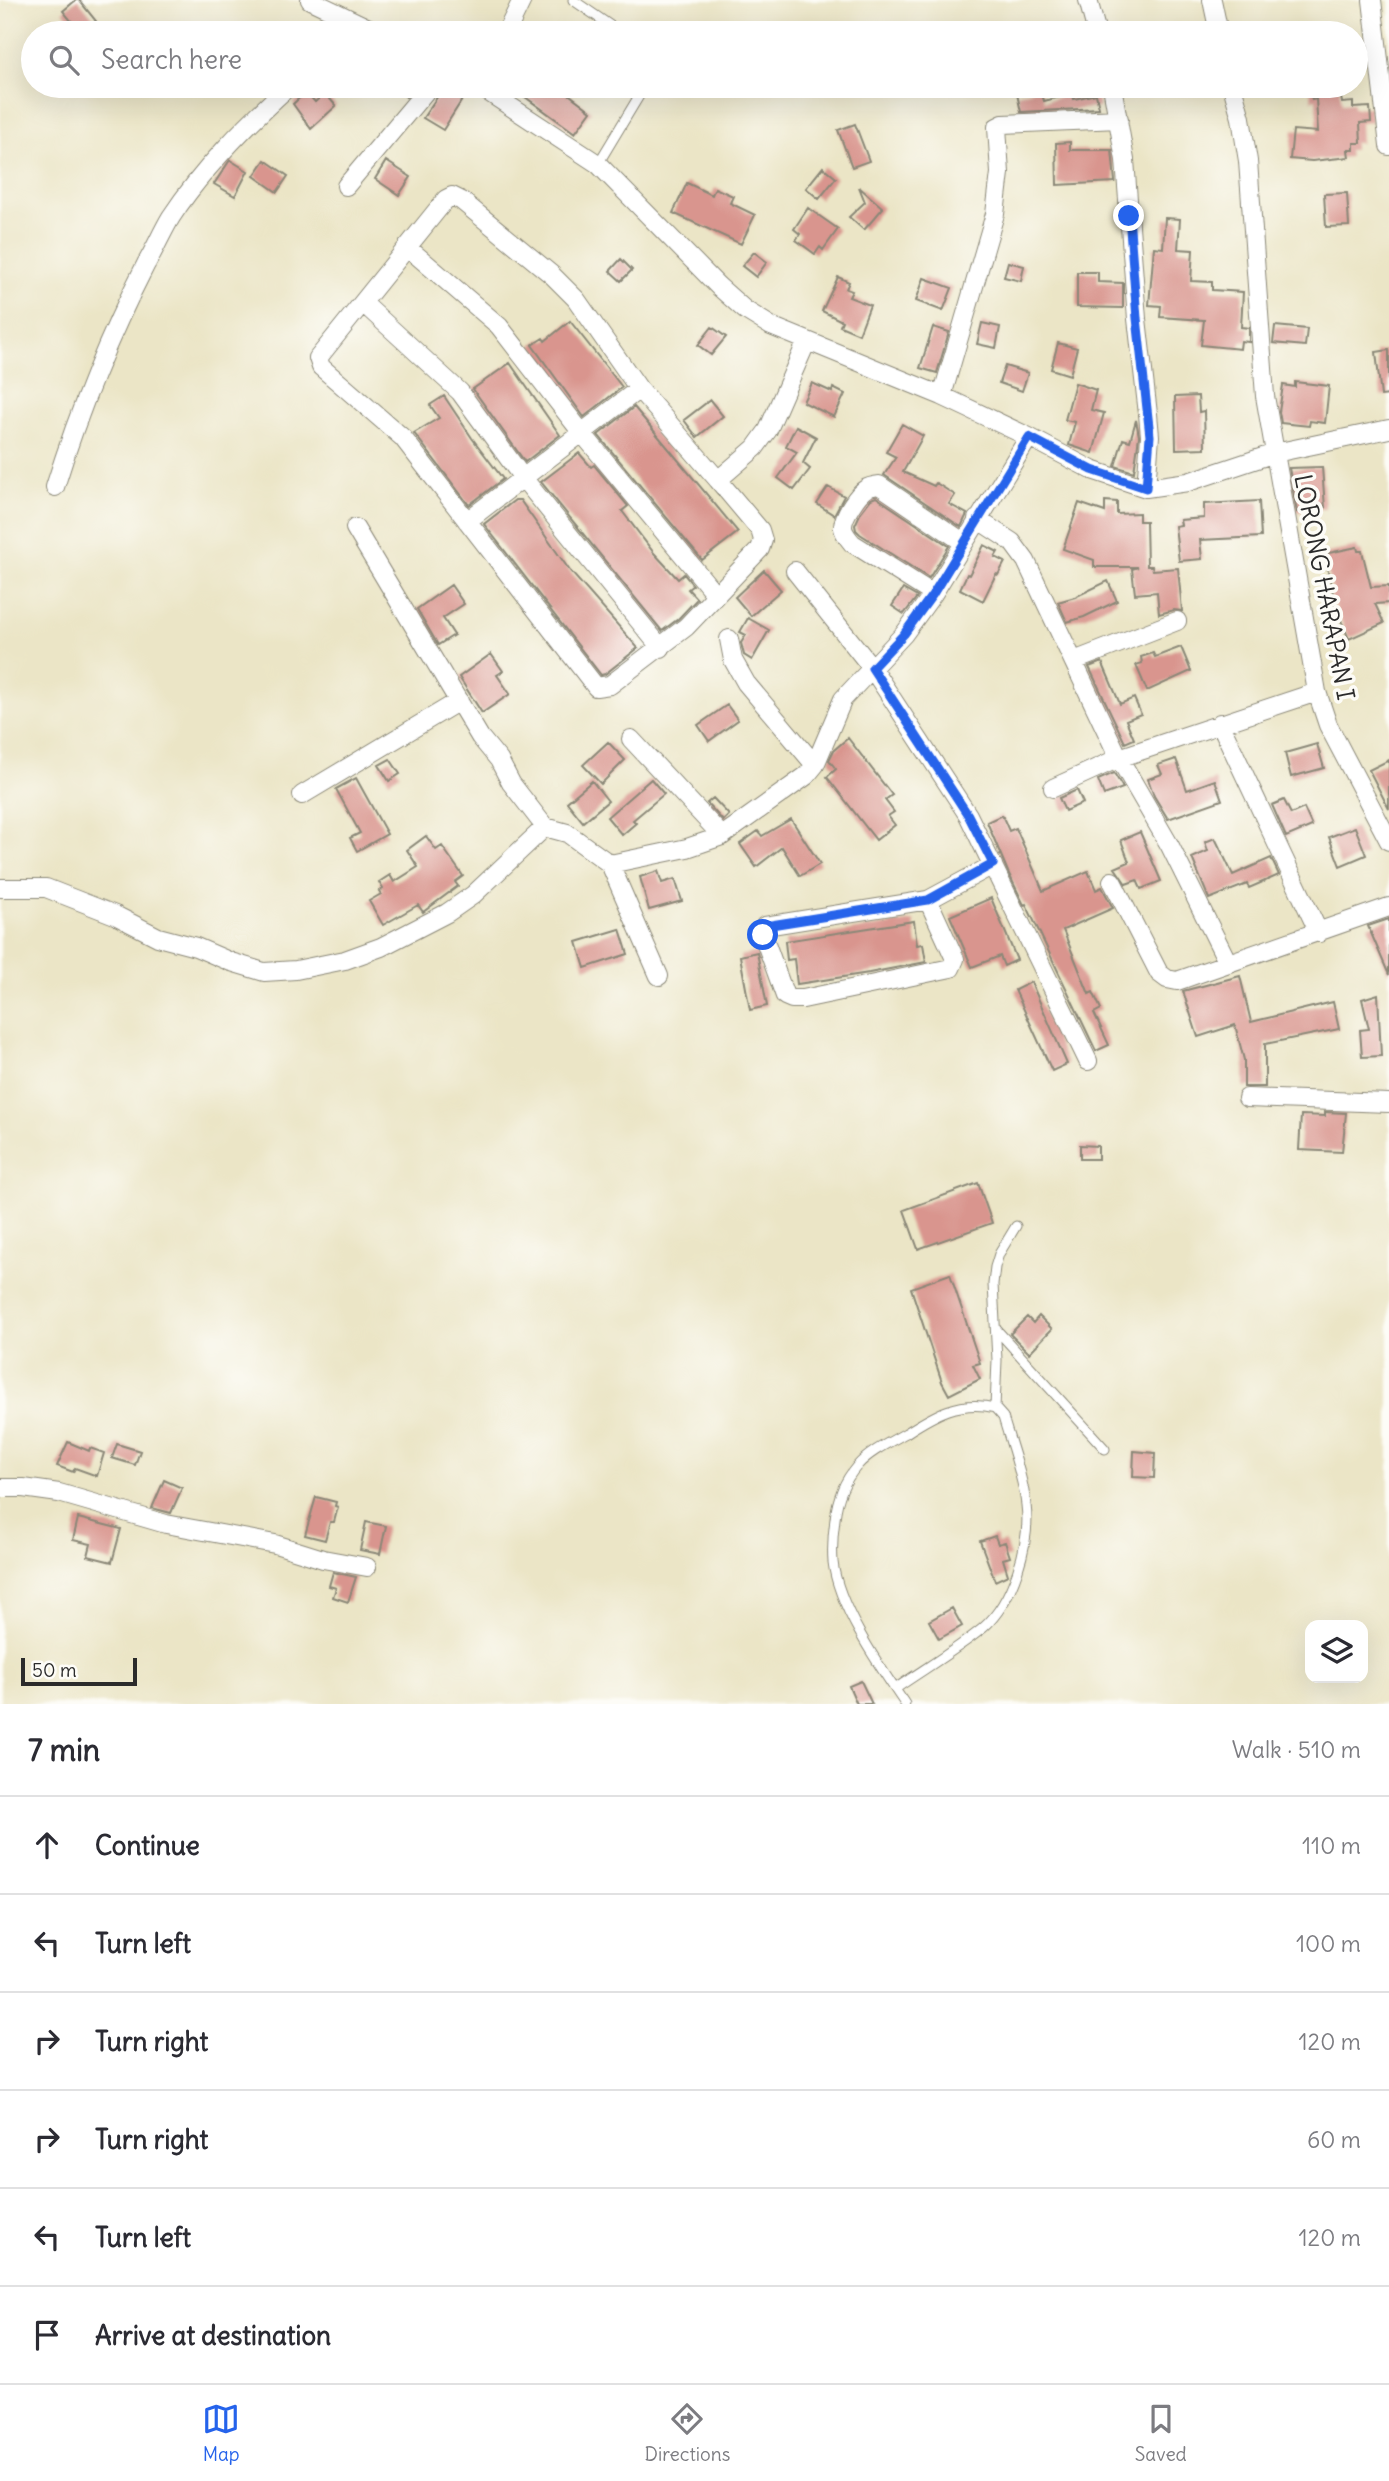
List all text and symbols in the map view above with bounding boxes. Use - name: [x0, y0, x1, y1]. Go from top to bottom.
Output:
- search box: [21, 21, 1368, 98]
- icon: search: [45, 41, 83, 79]
- text: Search here: [101, 43, 242, 76]
- route end: [1113, 200, 1144, 231]
- street label: LORONG HARAPAN I: [1288, 472, 1362, 702]
- route start: [747, 919, 778, 950]
- map controls: [1305, 1620, 1368, 1683]
- button: layers: [1305, 1620, 1368, 1683]
- scale bar: [21, 1655, 136, 1687]
- text: 50 m: [32, 1658, 77, 1682]
- text: 7 min: [28, 1731, 100, 1769]
- text: Walk · 510 m: [1232, 1735, 1361, 1764]
- icon: ahead: [28, 1826, 66, 1864]
- text: Continue: [95, 1829, 200, 1862]
- text: 110 m: [1302, 1831, 1361, 1860]
- icon: left: [28, 1924, 66, 1962]
- text: Turn left: [95, 1927, 191, 1960]
- text: 100 m: [1296, 1929, 1361, 1958]
- icon: right: [28, 2022, 66, 2060]
- text: Turn right: [95, 2025, 208, 2058]
- text: 120 m: [1298, 2027, 1361, 2056]
- icon: right: [28, 2120, 66, 2158]
- text: Turn right: [95, 2123, 208, 2156]
- text: 60 m: [1307, 2125, 1361, 2154]
- icon: left: [28, 2218, 66, 2256]
- text: Turn left: [95, 2221, 191, 2254]
- text: 120 m: [1298, 2223, 1361, 2252]
- icon: arrive: [28, 2316, 66, 2354]
- text: Arrive at destination: [95, 2319, 331, 2352]
- tab: Map: [202, 2400, 240, 2466]
- tab: Directions: [645, 2400, 730, 2466]
- tab: Saved: [1135, 2400, 1187, 2466]

